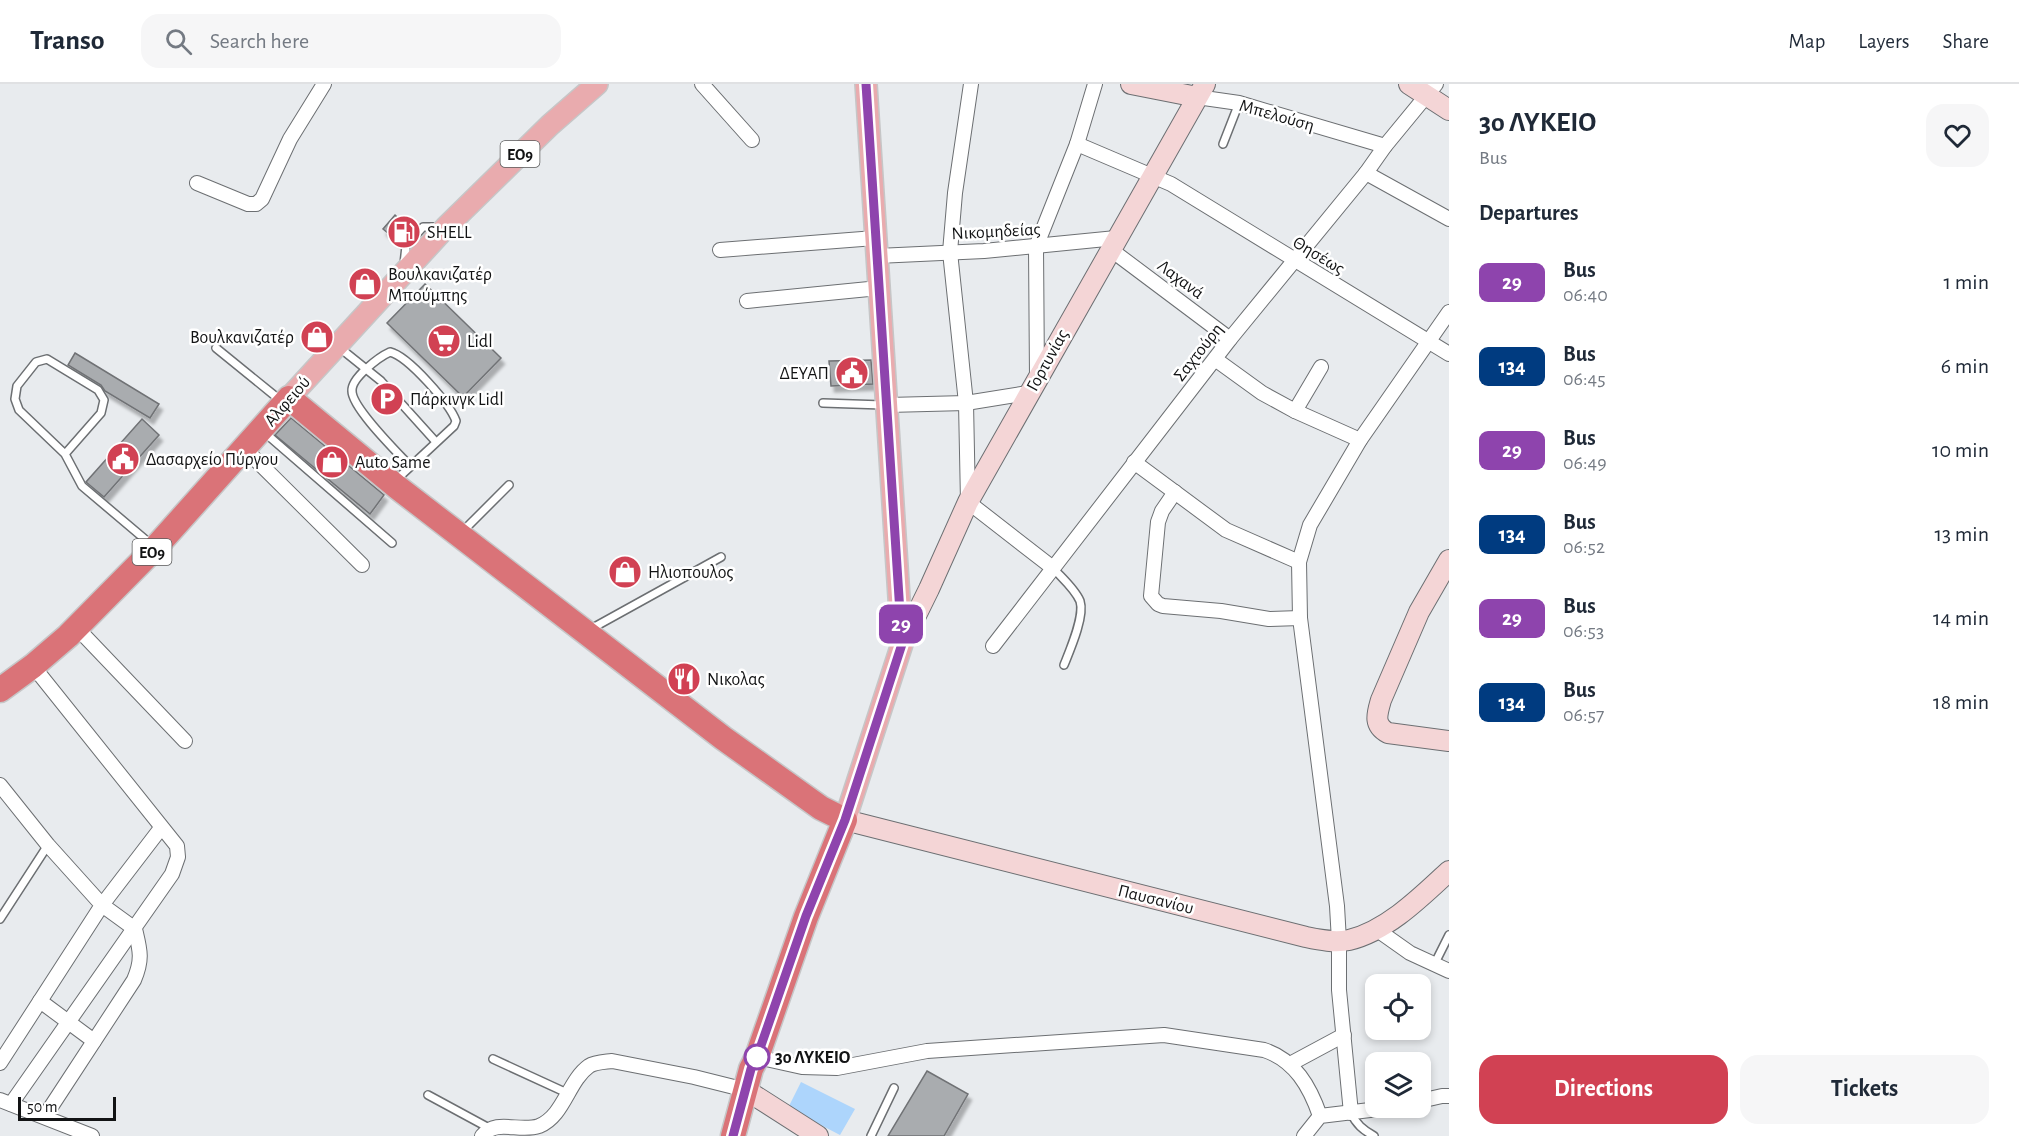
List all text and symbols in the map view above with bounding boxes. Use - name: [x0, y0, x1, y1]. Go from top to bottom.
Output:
- search box: [141, 14, 561, 68]
- icon: search: [162, 25, 195, 58]
- text: Transo: [30, 27, 105, 55]
- text: Search here: [210, 30, 309, 52]
- text: Map: [1789, 31, 1825, 52]
- text: Layers: [1858, 31, 1909, 52]
- text: Share: [1942, 31, 1989, 52]
- street label: Μπελούση: [1237, 97, 1316, 135]
- button: heart: [1926, 104, 1989, 167]
- text: 3ο ΛΥΚΕΙΟ: [1479, 109, 1596, 137]
- road number: ΕΟ9: [500, 141, 540, 167]
- text: Bus: [1479, 148, 1507, 168]
- text: Departures: [1479, 202, 1579, 224]
- fuel station icon: SHELL: [386, 214, 422, 250]
- street label: Νικομηδείας: [951, 220, 1041, 243]
- place label: SHELL: [427, 224, 472, 242]
- street label: Θησέως: [1289, 234, 1347, 278]
- street label: Λαχανά: [1154, 257, 1207, 303]
- text: Bus: [1563, 259, 1596, 281]
- shop icon: Βουλκανιζατέρ Μπούμπης: [347, 266, 383, 302]
- place label: Βουλκανιζατέρ Μπούμπης: [388, 266, 492, 305]
- text: 1 min: [1944, 271, 1989, 293]
- text: 29: [1502, 272, 1522, 293]
- text: 06:40: [1563, 285, 1608, 305]
- shop icon: Βουλκανιζατέρ: [299, 319, 335, 355]
- street label: Σαχτούρη: [1171, 320, 1227, 385]
- supermarket icon: Lidl: [426, 323, 462, 359]
- street label: Γορτυνίας: [1023, 326, 1072, 394]
- place label: Βουλκανιζατέρ: [190, 329, 294, 347]
- place label: Lidl: [467, 333, 493, 351]
- text: Bus: [1563, 343, 1596, 365]
- public building icon: ΔΕΥΑΠ: [834, 355, 870, 391]
- text: 6 min: [1941, 355, 1989, 377]
- text: 134: [1498, 356, 1526, 377]
- place label: ΔΕΥΑΠ: [779, 365, 829, 383]
- text: 06:45: [1563, 369, 1606, 389]
- street label: Αλφειού: [261, 373, 314, 430]
- parking icon: Πάρκινγκ Lidl: [369, 381, 405, 417]
- place label: Πάρκινγκ Lidl: [410, 391, 504, 409]
- text: Bus: [1563, 427, 1596, 449]
- text: 10 min: [1932, 439, 1989, 461]
- text: 29: [1502, 440, 1522, 461]
- public building icon: Δασαρχείο Πύργου: [105, 441, 141, 477]
- shop icon: Auto Same: [314, 444, 350, 480]
- place label: Δασαρχείο Πύργου: [146, 450, 278, 469]
- text: 06:49: [1563, 453, 1607, 473]
- place label: Auto Same: [355, 454, 431, 472]
- text: Bus: [1563, 511, 1596, 533]
- text: 13 min: [1934, 523, 1989, 545]
- text: 134: [1498, 524, 1526, 545]
- text: 06:52: [1563, 537, 1605, 557]
- road number: ΕΟ9: [132, 539, 172, 565]
- shop icon: Ηλιοπουλος: [607, 554, 643, 590]
- place label: Ηλιοπουλος: [648, 564, 734, 582]
- text: Bus: [1563, 595, 1596, 617]
- line badge: 29: [874, 604, 928, 644]
- text: 14 min: [1933, 607, 1989, 629]
- text: 29: [1502, 608, 1522, 629]
- text: 29: [891, 614, 911, 635]
- text: 06:53: [1563, 621, 1604, 641]
- restaurant icon: Νικολας: [666, 661, 702, 697]
- place label: Νικολας: [707, 671, 765, 689]
- text: Bus: [1563, 679, 1596, 701]
- text: 18 min: [1933, 691, 1989, 713]
- text: 134: [1498, 692, 1526, 713]
- text: 06:57: [1563, 705, 1604, 725]
- street label: Παυσανίου: [1116, 881, 1196, 918]
- map controls: [1365, 974, 1431, 1118]
- button: locate: [1365, 974, 1431, 1040]
- marker: 3ο ΛΥΚΕΙΟ: [744, 1044, 770, 1070]
- place label: 3ο ΛΥΚΕΙΟ: [775, 1049, 851, 1067]
- button: layers: [1365, 1052, 1431, 1118]
- button: Directions: [1479, 1055, 1728, 1124]
- button: Tickets: [1740, 1055, 1989, 1124]
- scale bar: [18, 1094, 116, 1122]
- text: 50 m: [27, 1099, 58, 1115]

